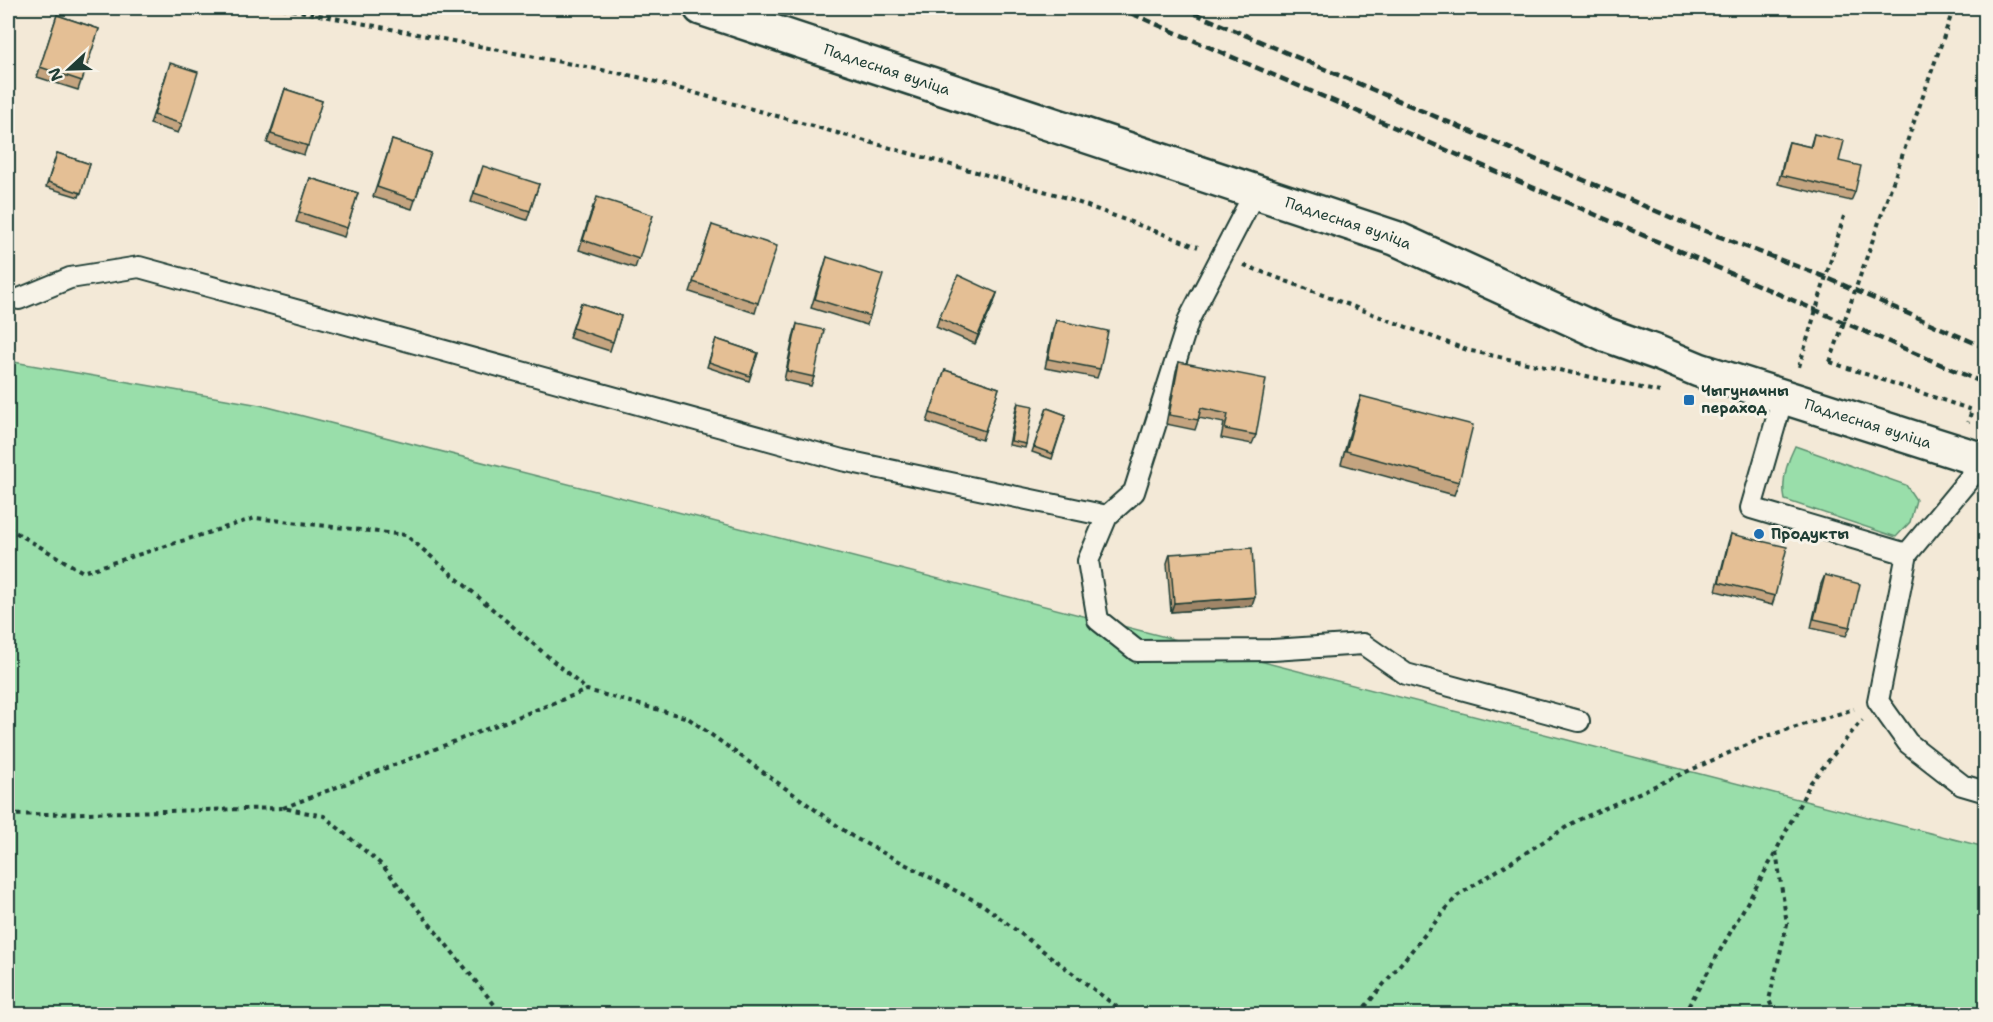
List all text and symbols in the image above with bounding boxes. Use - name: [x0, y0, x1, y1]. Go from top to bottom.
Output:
- north arrow: [39, 39, 99, 99]
- street label: Падлесная вуліца: [821, 39, 954, 100]
- text: N: [43, 65, 68, 84]
- street label: Падлесная вуліца: [1282, 192, 1415, 254]
- place label: Чыгуначны пераход: [1701, 381, 1789, 418]
- marker: Чыгуначны пераход: [1682, 393, 1696, 407]
- street label: Падлесная вуліца: [1802, 394, 1935, 453]
- place label: Продукты: [1771, 524, 1849, 544]
- marker: Продукты: [1752, 527, 1766, 541]

